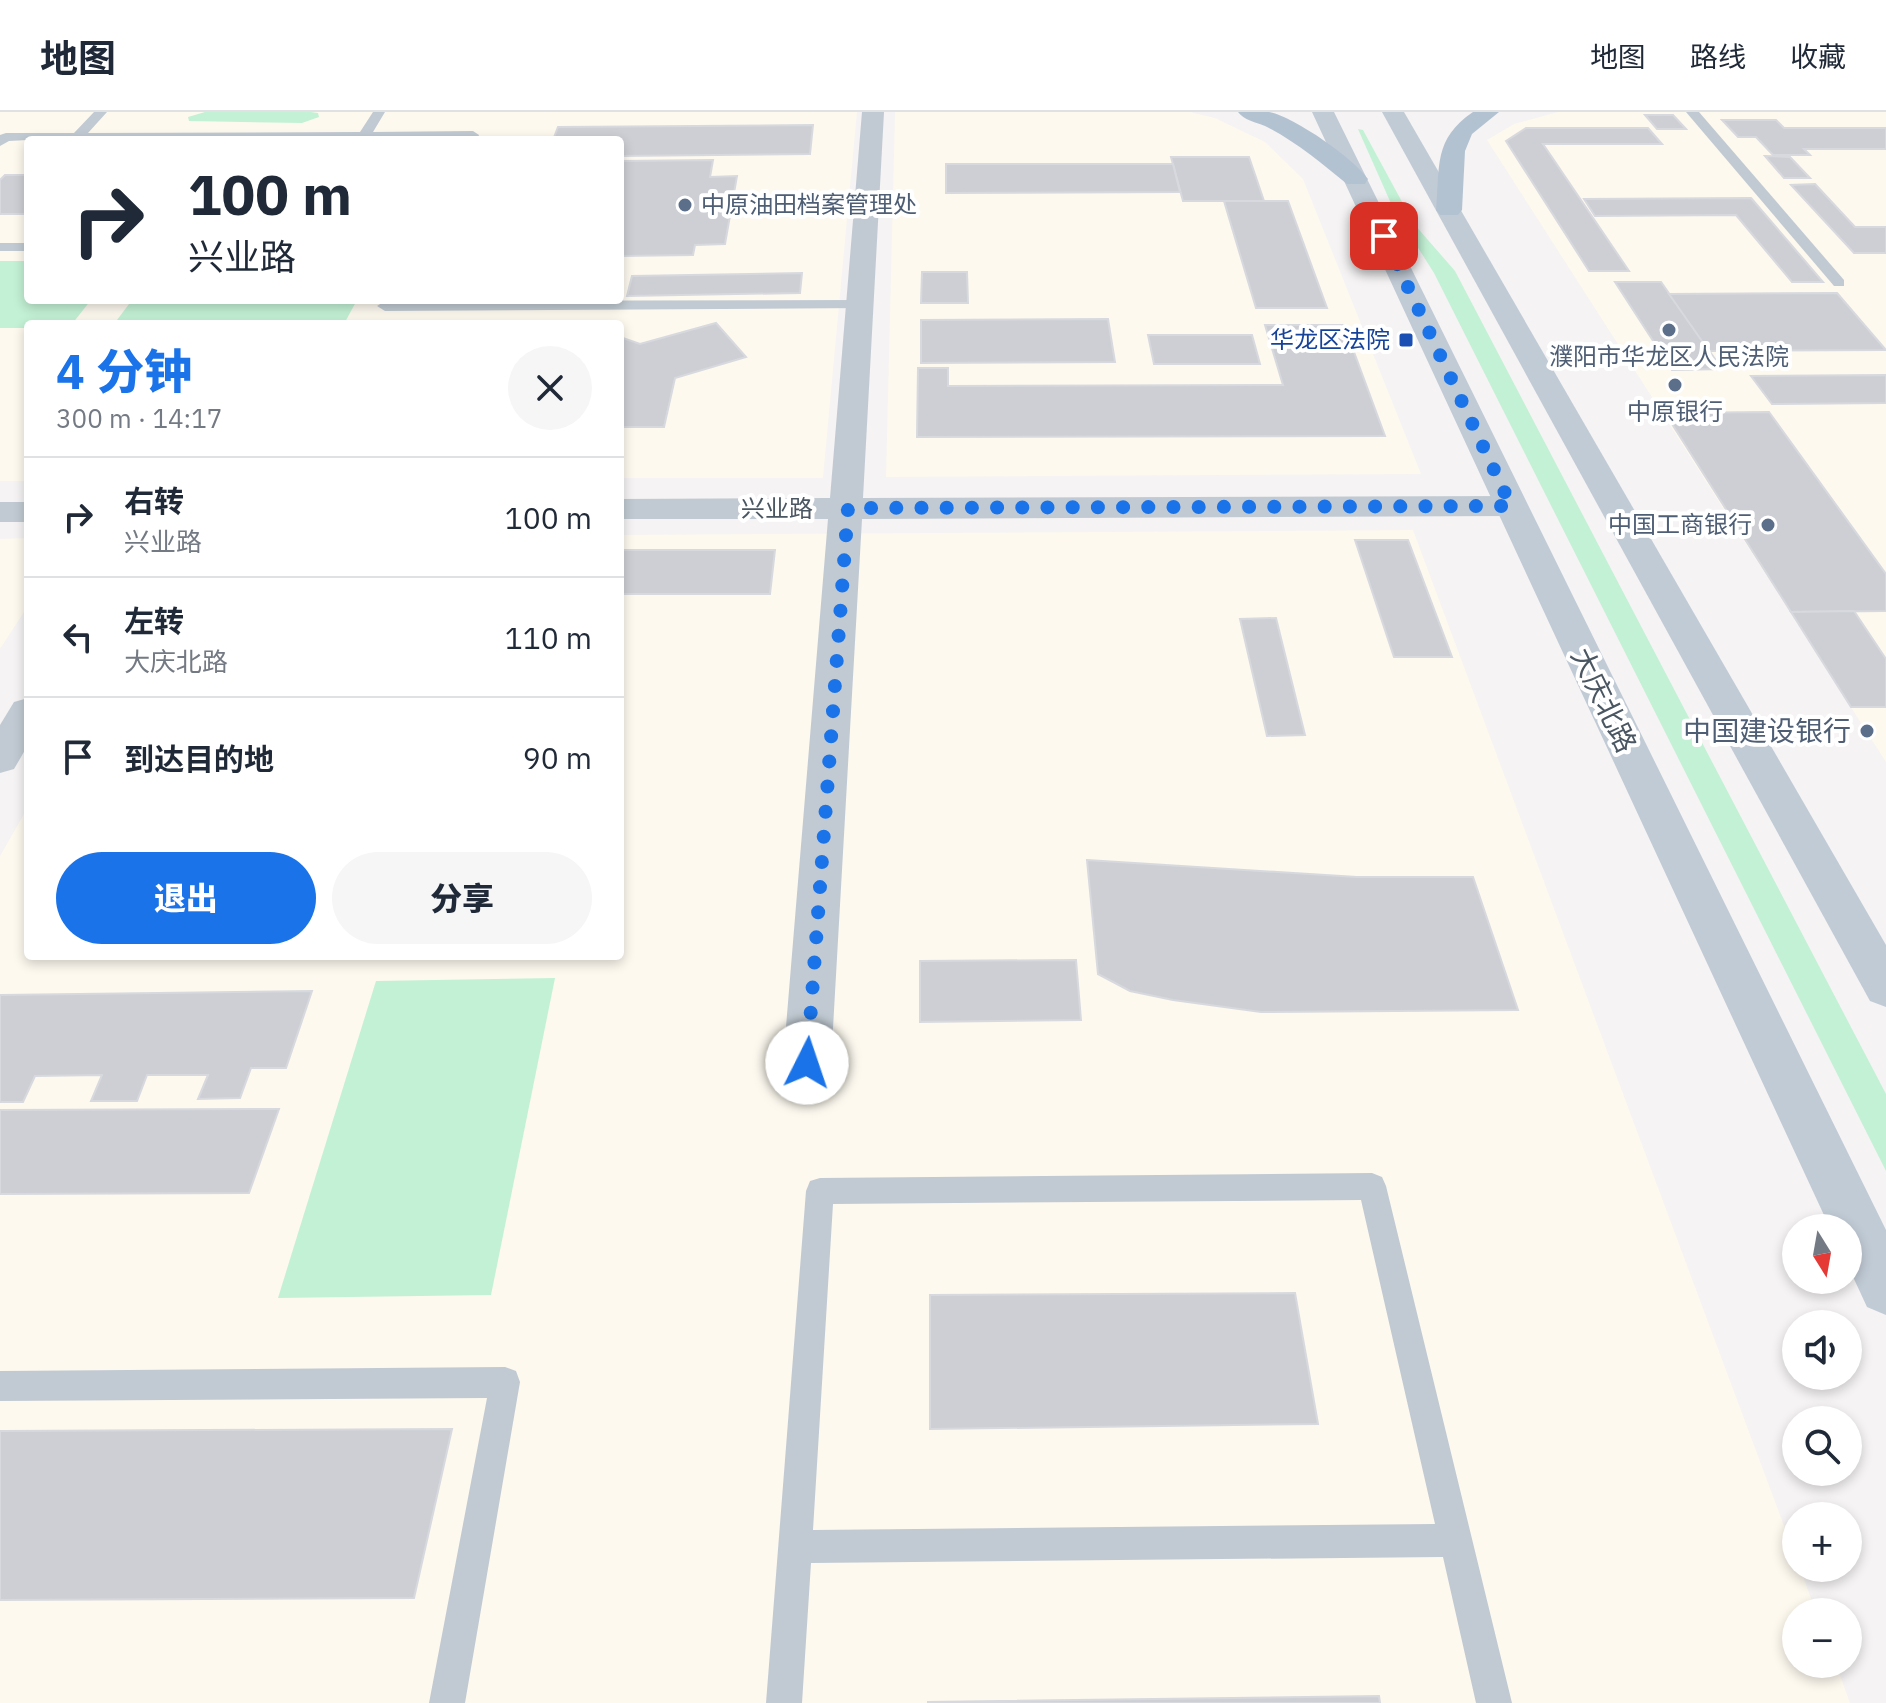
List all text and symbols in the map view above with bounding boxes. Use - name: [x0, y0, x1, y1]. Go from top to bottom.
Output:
- text: 地图: [40, 33, 116, 82]
- text: 地图: [1590, 38, 1646, 75]
- text: 路线: [1690, 38, 1746, 75]
- text: 收藏: [1790, 38, 1846, 75]
- text: 100 m: [188, 158, 352, 230]
- icon: right: [56, 168, 160, 272]
- place label: 中原油田档案管理处: [701, 188, 917, 220]
- marker: 中原油田档案管理处: [676, 196, 694, 214]
- pin: [1350, 202, 1418, 270]
- icon: arrive: [1362, 214, 1406, 258]
- text: 兴业路: [188, 233, 296, 280]
- marker: 濮阳市华龙区人民法院: [1660, 321, 1678, 339]
- place label: 华龙区法院: [1270, 323, 1390, 355]
- marker: 华龙区法院: [1397, 331, 1415, 349]
- text: 4 分钟: [56, 340, 192, 402]
- place label: 濮阳市华龙区人民法院: [1549, 340, 1789, 372]
- button: close: [508, 346, 592, 430]
- marker: 中原银行: [1666, 376, 1684, 394]
- place label: 中原银行: [1627, 395, 1723, 427]
- text: 300 m · 14:17: [56, 401, 222, 435]
- text: 右转: [124, 481, 184, 520]
- street label: 兴业路: [741, 492, 813, 524]
- icon: right: [56, 495, 100, 539]
- text: 100 m: [505, 498, 592, 537]
- place label: 中国工商银行: [1608, 508, 1752, 540]
- marker: 中国工商银行: [1759, 516, 1777, 534]
- text: 兴业路: [124, 524, 202, 558]
- text: 左转: [124, 601, 184, 640]
- icon: left: [56, 615, 100, 659]
- text: 110 m: [505, 618, 592, 657]
- street label: 大庆北路: [1563, 641, 1646, 758]
- text: 大庆北路: [124, 644, 228, 678]
- place label: 中国建设银行: [1683, 712, 1851, 749]
- marker: 中国建设银行: [1858, 722, 1876, 740]
- icon: arrive: [56, 735, 100, 779]
- text: 90 m: [523, 738, 592, 777]
- text: 到达目的地: [124, 739, 274, 778]
- button: 退出: [56, 852, 316, 944]
- button: 分享: [332, 852, 592, 944]
- position arrow: [765, 1021, 849, 1105]
- north arrow: [1782, 1214, 1862, 1294]
- map controls: [1782, 1214, 1862, 1678]
- button: sound: [1782, 1310, 1862, 1390]
- button: search: [1782, 1406, 1862, 1486]
- button: +: [1782, 1502, 1862, 1582]
- button: −: [1782, 1598, 1862, 1678]

